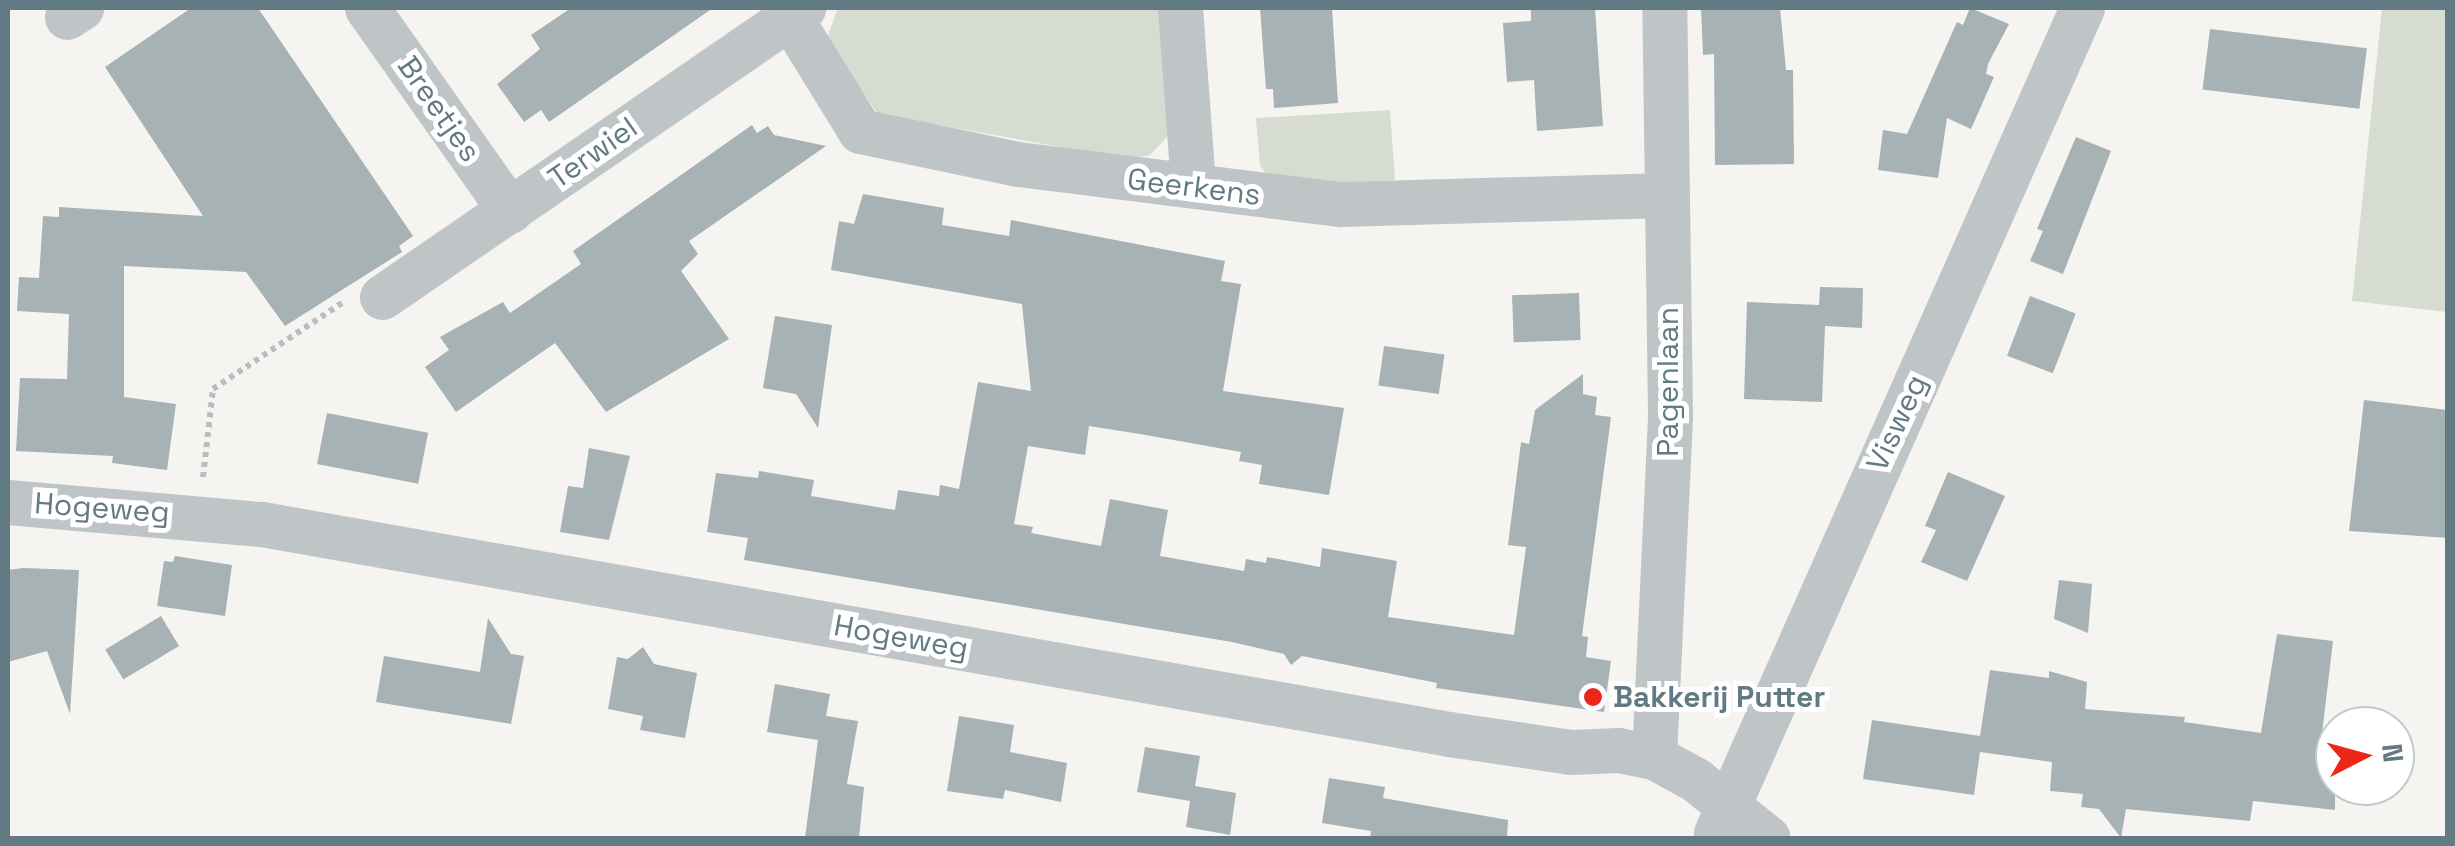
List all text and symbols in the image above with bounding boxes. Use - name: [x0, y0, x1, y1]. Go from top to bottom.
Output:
- street label: Breetjes: [390, 49, 488, 169]
- street label: Terwiel: [542, 110, 644, 196]
- street label: Geerkens: [1125, 161, 1263, 213]
- street label: Pagenlaan: [1650, 307, 1686, 457]
- street label: Visweg: [1859, 369, 1935, 477]
- street label: Hogeweg: [33, 485, 171, 531]
- street label: Hogeweg: [831, 607, 971, 667]
- place label: Bakkerij Putter: [1613, 679, 1825, 715]
- marker: Bakkerij Putter: [1582, 686, 1604, 708]
- north arrow: [2315, 706, 2415, 806]
- text: N: [2374, 742, 2412, 764]

